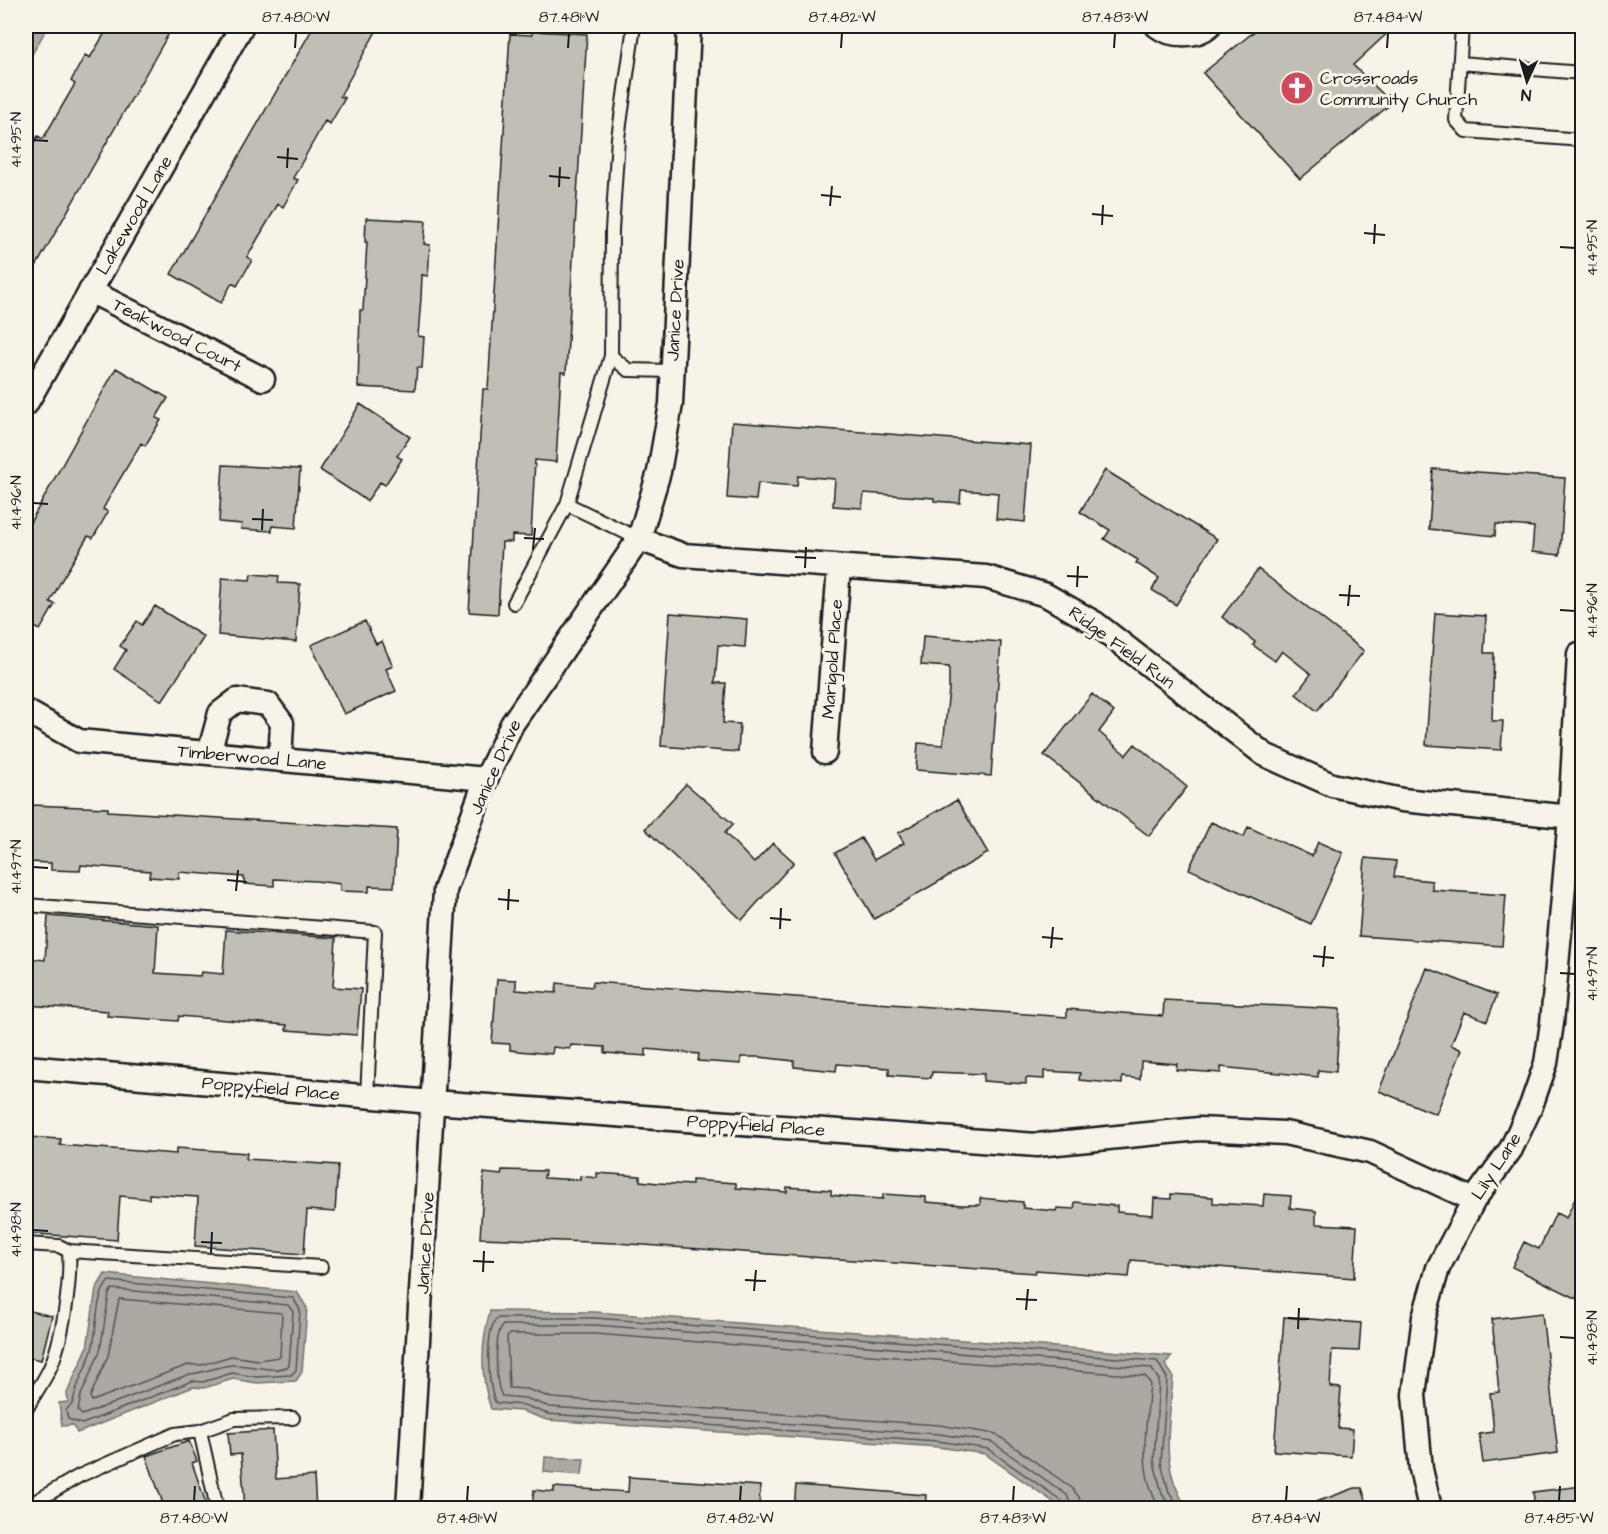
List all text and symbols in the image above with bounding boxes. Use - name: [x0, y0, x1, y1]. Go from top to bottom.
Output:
- text: 87.480°W: [262, 7, 330, 28]
- text: 87.481°W: [539, 7, 599, 28]
- text: 87.482°W: [809, 7, 876, 28]
- text: 87.483°W: [1082, 7, 1148, 28]
- text: 87.484°W: [1354, 7, 1422, 28]
- north arrow: [1497, 51, 1557, 111]
- place label: Crossroads Community Church: [1320, 66, 1477, 113]
- church icon: Crossroads Community Church: [1279, 70, 1315, 106]
- text: N: [1520, 84, 1532, 106]
- text: 41.495°N: [6, 112, 27, 168]
- street label: Lakewood Lane: [90, 151, 179, 280]
- text: 41.495°N: [1582, 220, 1603, 276]
- street label: Janice Drive: [660, 258, 691, 362]
- street label: Teakwood Court: [108, 292, 246, 379]
- text: 41.496°N: [6, 475, 27, 531]
- text: 41.496°N: [1582, 583, 1603, 639]
- street label: Marigold Place: [816, 598, 850, 720]
- street label: Ridge Field Run: [1063, 600, 1180, 695]
- street label: Janice Drive: [463, 715, 528, 819]
- street label: Timberwood Lane: [176, 739, 328, 776]
- text: 41.497°N: [6, 840, 27, 894]
- text: 41.497°N: [1582, 947, 1603, 1001]
- street label: Poppyfield Place: [201, 1070, 341, 1108]
- street label: Poppyfield Place: [686, 1108, 826, 1144]
- street label: Lily Lane: [1465, 1128, 1528, 1205]
- street label: Janice Drive: [410, 1191, 441, 1295]
- text: 41.498°N: [6, 1202, 27, 1258]
- text: 41.498°N: [1582, 1310, 1603, 1366]
- text: 87.480°W: [160, 1508, 228, 1529]
- text: 87.481°W: [437, 1508, 497, 1529]
- text: 87.482°W: [707, 1508, 774, 1529]
- text: 87.483°W: [980, 1508, 1046, 1529]
- text: 87.484°W: [1252, 1508, 1320, 1529]
- text: 87.485°W: [1524, 1508, 1594, 1529]

